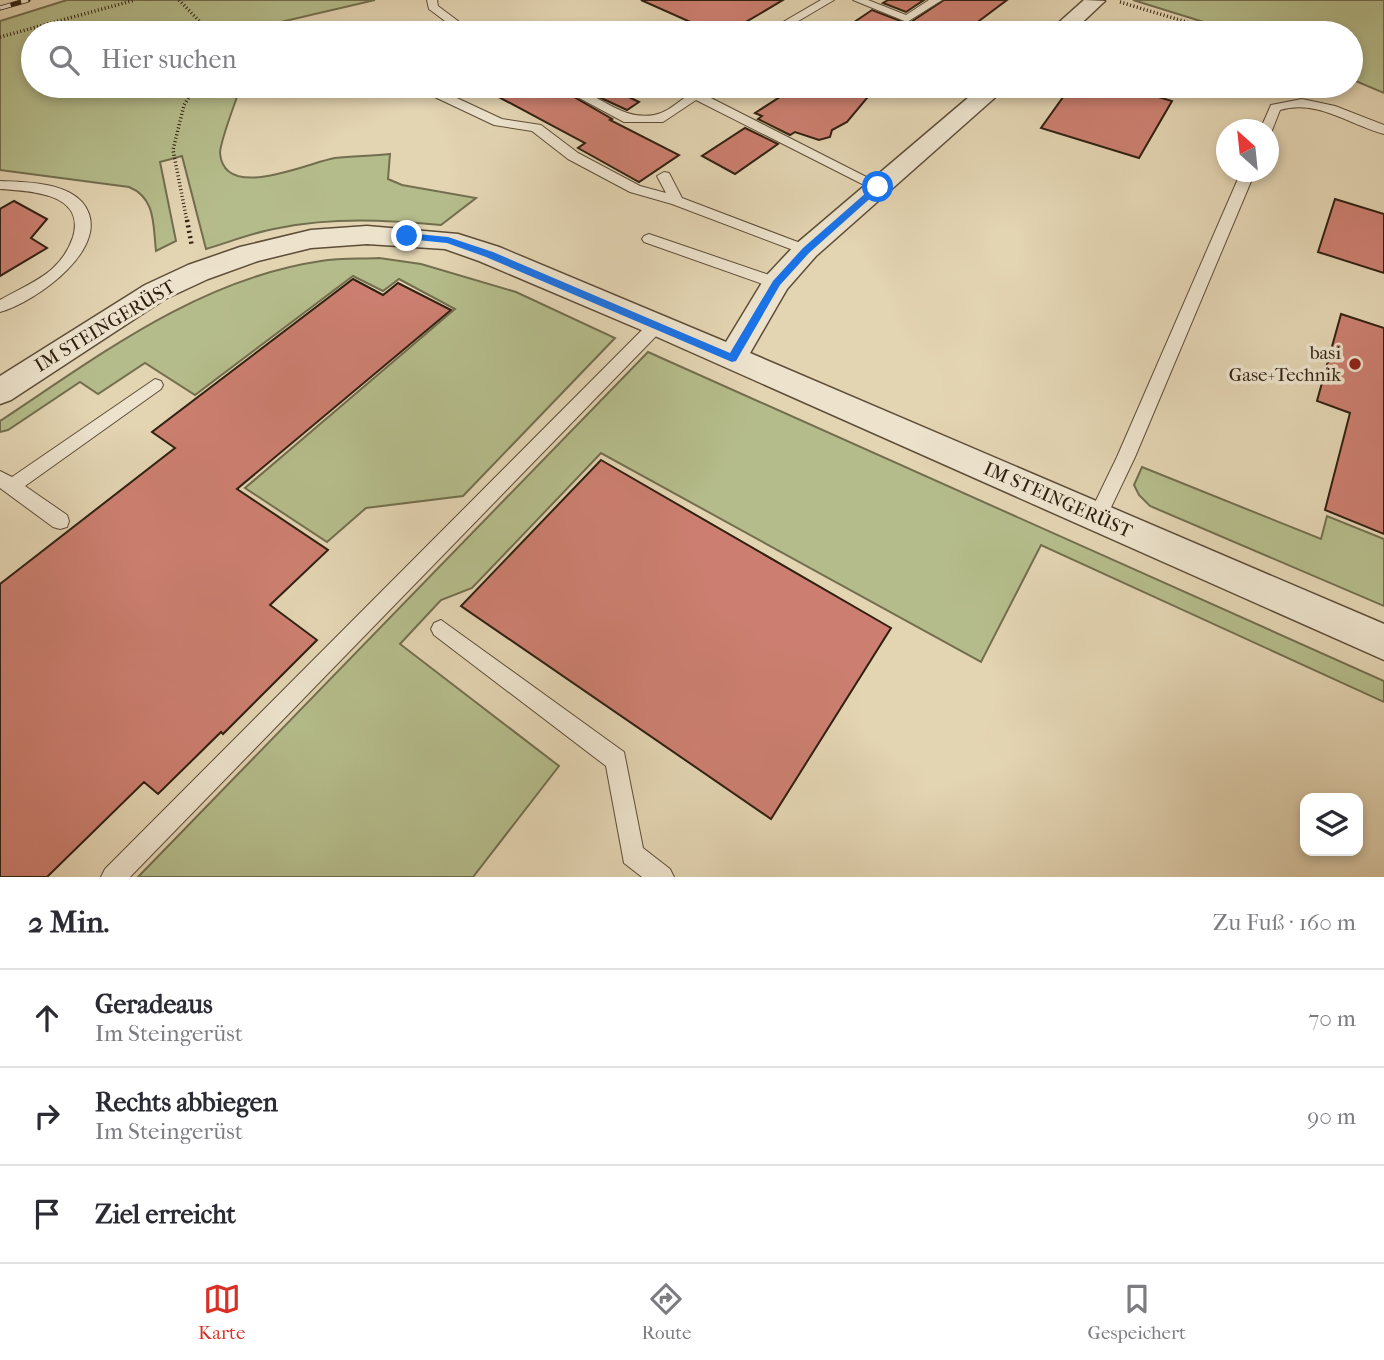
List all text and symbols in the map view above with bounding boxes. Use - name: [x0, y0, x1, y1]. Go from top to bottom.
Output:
- search box: [21, 21, 1363, 98]
- icon: search: [45, 41, 83, 79]
- text: Hier suchen: [101, 44, 237, 75]
- north arrow: [1216, 119, 1279, 182]
- route start: [862, 171, 893, 202]
- route end: [391, 220, 422, 251]
- street label: IM STEINGERÜST: [31, 275, 180, 377]
- place label: basi Gase+Technik: [1229, 342, 1341, 386]
- marker: basi Gase+Technik: [1347, 356, 1363, 372]
- street label: IM STEINGERÜST: [980, 457, 1136, 543]
- map controls: [1300, 793, 1363, 856]
- button: layers: [1300, 793, 1363, 856]
- text: 2 Min.: [28, 905, 109, 940]
- text: Zu Fuß · 160 m: [1213, 909, 1356, 936]
- text: Geradeaus: [95, 989, 213, 1020]
- icon: ahead: [28, 999, 66, 1037]
- text: 70 m: [1308, 1005, 1356, 1032]
- text: Im Steingerüst: [95, 1020, 243, 1047]
- text: Rechts abbiegen: [95, 1087, 278, 1118]
- icon: right: [28, 1097, 66, 1135]
- text: 90 m: [1307, 1103, 1356, 1130]
- text: Im Steingerüst: [95, 1118, 243, 1145]
- icon: arrive: [28, 1195, 66, 1233]
- text: Ziel erreicht: [95, 1199, 236, 1230]
- tab: Karte: [198, 1280, 245, 1344]
- tab: Route: [642, 1280, 691, 1344]
- tab: Gespeichert: [1088, 1280, 1186, 1344]

